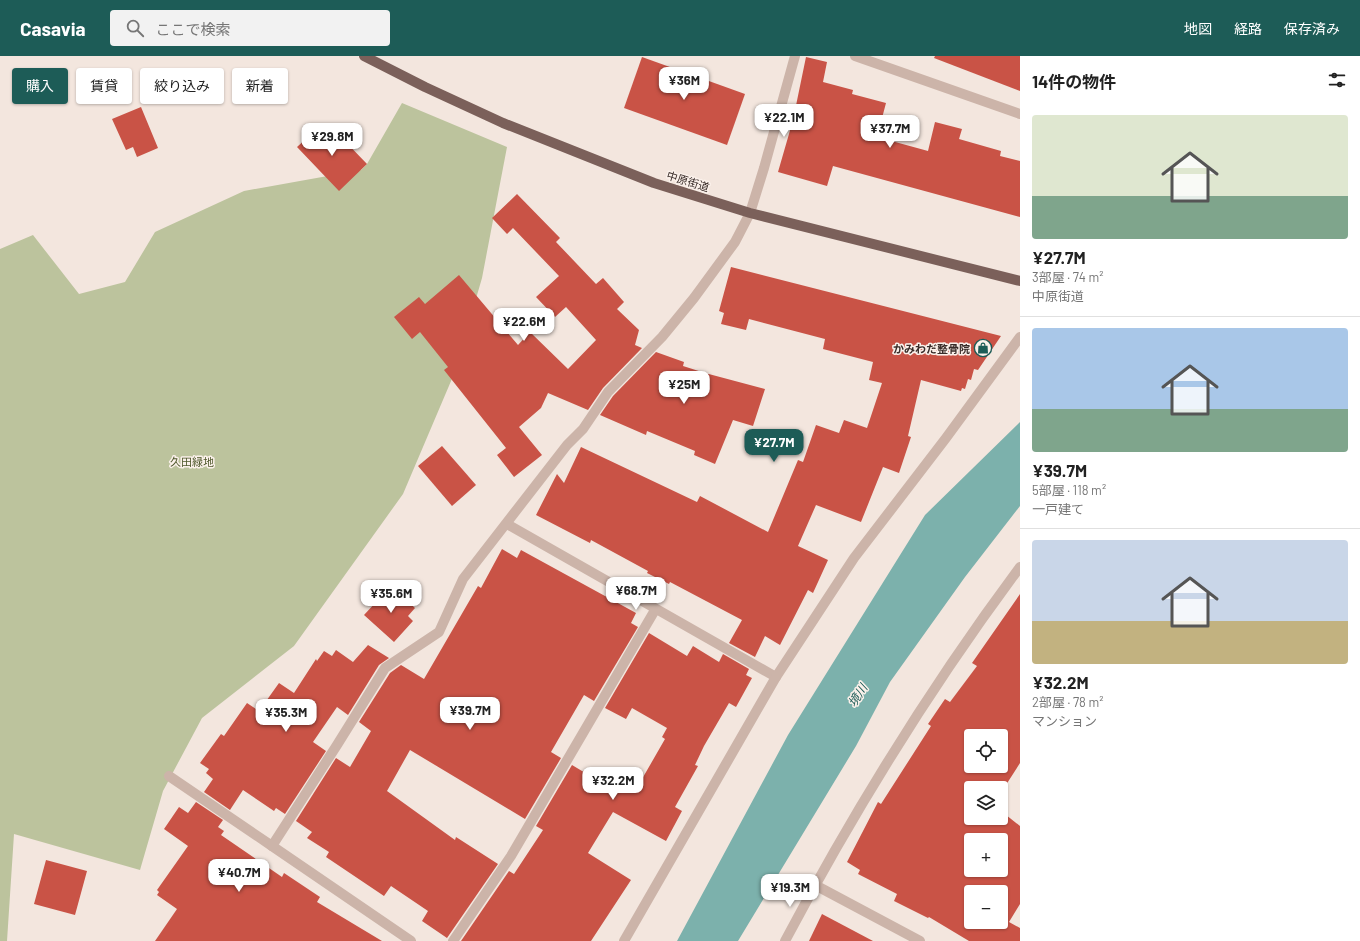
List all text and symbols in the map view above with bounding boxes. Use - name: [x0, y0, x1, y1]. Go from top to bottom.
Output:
- search box: [110, 10, 390, 46]
- text: Casavia: [20, 17, 86, 40]
- icon: search: [124, 17, 146, 39]
- text: ここで検索: [156, 20, 231, 38]
- text: 地図: [1184, 20, 1212, 37]
- text: 経路: [1234, 20, 1262, 37]
- text: 保存済み: [1284, 20, 1340, 37]
- pin: ¥36M: [660, 67, 708, 101]
- chip: 購入: [12, 68, 68, 104]
- chip: 賃貸: [76, 68, 132, 104]
- chip: 絞り込み: [140, 68, 224, 104]
- chip: 新着: [232, 68, 288, 104]
- icon: filters: [1326, 69, 1348, 91]
- text: 14件の物件: [1032, 71, 1116, 91]
- text: ¥36M: [668, 72, 700, 88]
- pin: ¥22.1M: [751, 104, 817, 138]
- text: ¥22.1M: [764, 109, 804, 125]
- pin: ¥37.7M: [857, 115, 923, 149]
- text: ¥37.7M: [870, 120, 910, 136]
- pin: ¥29.8M: [299, 123, 365, 157]
- text: ¥29.8M: [311, 128, 353, 144]
- icon: home: [1154, 141, 1226, 213]
- street label: 中原街道: [665, 168, 711, 194]
- text: ¥27.7M: [1032, 247, 1086, 267]
- text: 3部屋 · 74 m²: [1032, 269, 1104, 285]
- text: 中原街道: [1032, 288, 1084, 304]
- pin: ¥22.6M: [491, 308, 557, 342]
- text: ¥22.6M: [502, 313, 546, 329]
- shop icon: かみわだ整骨院: [973, 338, 993, 358]
- place label: かみわだ整骨院: [893, 342, 970, 355]
- icon: home: [1154, 354, 1226, 426]
- pin: ¥25M: [660, 371, 708, 405]
- text: ¥25M: [668, 376, 700, 392]
- pin: ¥27.7M: [741, 429, 807, 463]
- text: ¥27.7M: [753, 434, 795, 450]
- park label: 久田緑地: [170, 455, 214, 468]
- text: ¥39.7M: [1032, 460, 1087, 480]
- text: 5部屋 · 118 m²: [1032, 482, 1106, 498]
- text: 一戸建て: [1032, 501, 1084, 517]
- icon: home: [1154, 566, 1226, 638]
- pin: ¥68.7M: [603, 577, 669, 611]
- pin: ¥35.6M: [358, 580, 424, 614]
- text: ¥68.7M: [615, 582, 657, 598]
- text: ¥35.6M: [370, 585, 412, 601]
- text: ¥32.2M: [1032, 672, 1089, 692]
- water label: 境川: [845, 679, 870, 709]
- text: 2部屋 · 78 m²: [1032, 694, 1103, 710]
- pin: ¥39.7M: [437, 697, 503, 731]
- pin: ¥35.3M: [253, 699, 319, 733]
- text: ¥39.7M: [449, 702, 491, 718]
- text: ¥35.3M: [265, 704, 307, 720]
- text: マンション: [1032, 713, 1097, 729]
- map controls: [964, 729, 1008, 929]
- button: locate: [964, 729, 1008, 773]
- pin: ¥32.2M: [580, 767, 646, 801]
- text: ¥32.2M: [591, 772, 635, 788]
- button: layers: [964, 781, 1008, 825]
- button: +: [964, 833, 1008, 877]
- pin: ¥40.7M: [206, 859, 272, 893]
- text: ¥40.7M: [217, 864, 261, 880]
- pin: ¥19.3M: [757, 874, 823, 908]
- text: ¥19.3M: [770, 879, 810, 895]
- button: −: [964, 885, 1008, 929]

